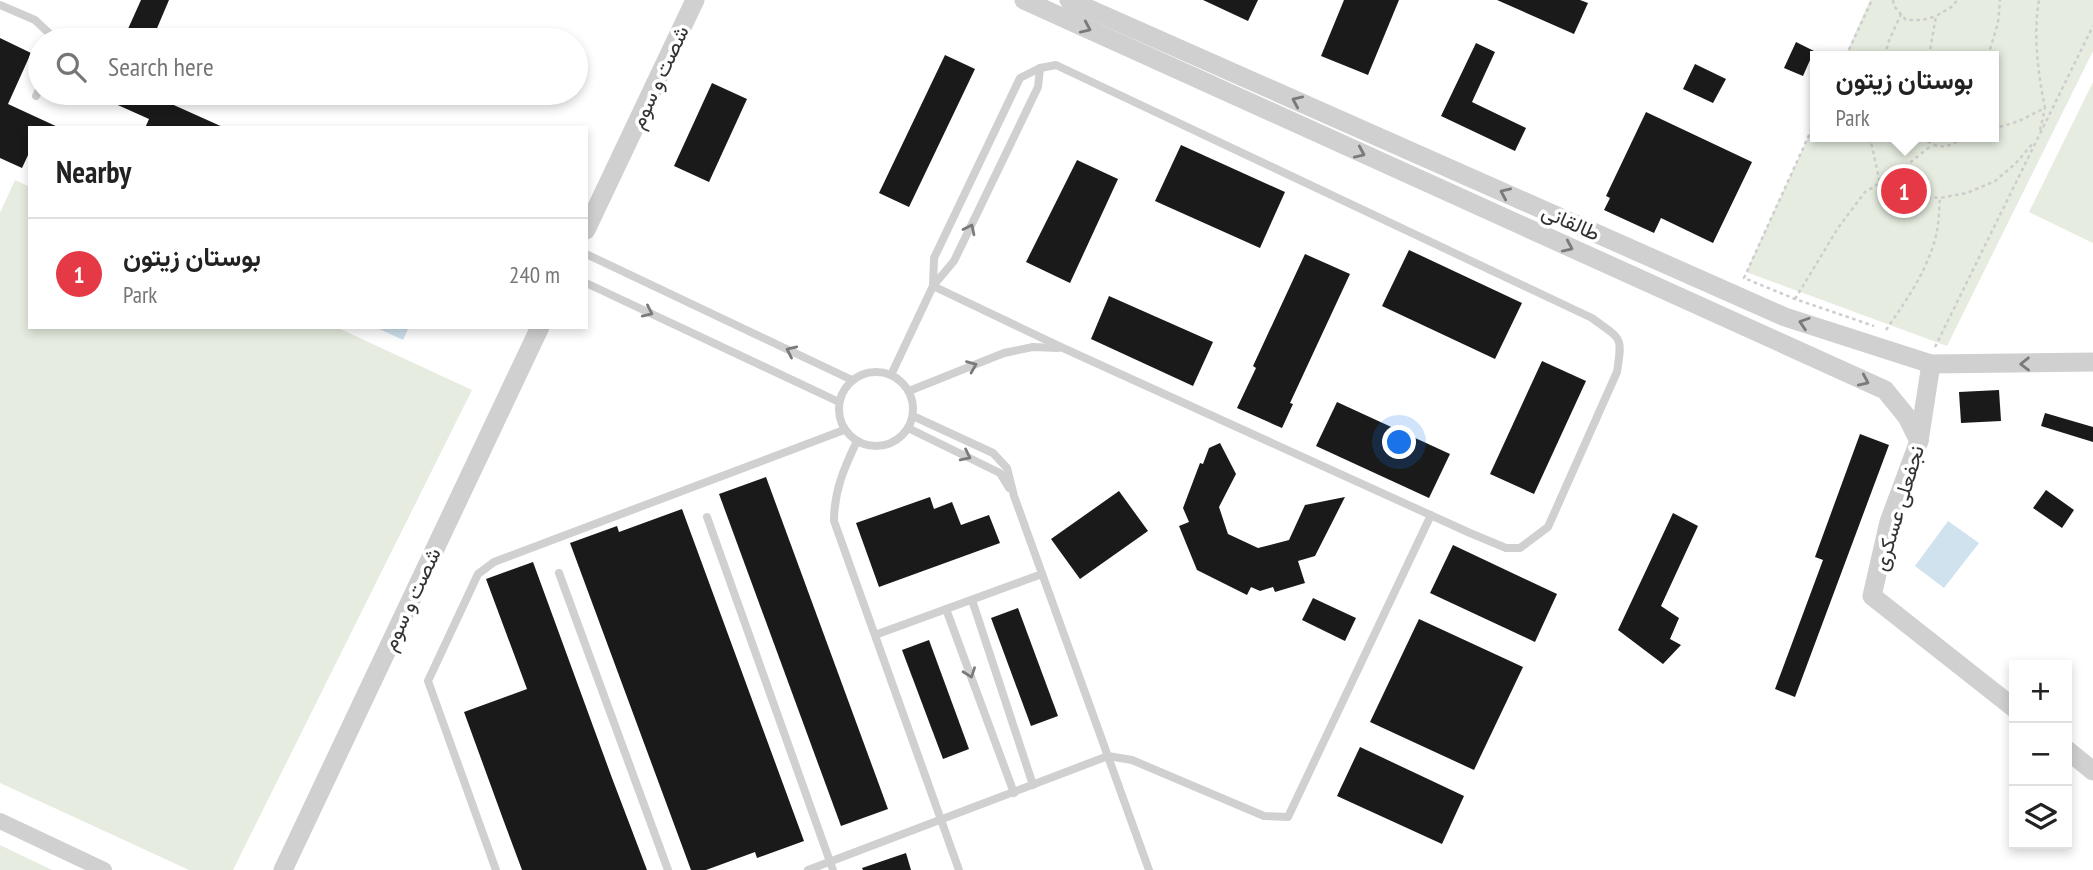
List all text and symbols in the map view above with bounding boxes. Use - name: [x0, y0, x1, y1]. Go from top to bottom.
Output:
- one-way arrow: [1079, 20, 1092, 34]
- street label: شصت و سوم: [623, 21, 696, 133]
- search box: [28, 28, 588, 105]
- icon: search: [52, 48, 90, 86]
- text: Search here: [108, 50, 214, 83]
- popup: [1810, 51, 1999, 142]
- text: بوستان زیتون: [1836, 63, 1973, 96]
- one-way arrow: [1292, 95, 1305, 109]
- text: Park: [1836, 103, 1870, 132]
- one-way arrow: [1353, 145, 1366, 159]
- text: Nearby: [56, 152, 131, 191]
- pin: 1: [1881, 165, 1927, 217]
- one-way arrow: [1500, 187, 1513, 201]
- street label: طالقانی: [1538, 197, 1604, 247]
- one-way arrow: [961, 224, 975, 236]
- one-way arrow: [1560, 239, 1573, 253]
- text: بوستان زیتون: [123, 240, 261, 273]
- text: 1: [74, 260, 85, 289]
- text: 240 m: [509, 260, 560, 289]
- text: Park: [123, 280, 157, 309]
- one-way arrow: [641, 304, 653, 318]
- one-way arrow: [1798, 317, 1810, 332]
- one-way arrow: [786, 345, 798, 359]
- one-way arrow: [2019, 356, 2030, 371]
- one-way arrow: [964, 360, 977, 374]
- one-way arrow: [1857, 373, 1869, 387]
- your location: [1382, 425, 1416, 459]
- street label: نجفعلی عسکری: [1866, 442, 1930, 574]
- one-way arrow: [959, 448, 971, 462]
- street label: شصت و سوم: [375, 543, 448, 655]
- map controls: [2009, 660, 2072, 849]
- button: +: [2009, 660, 2072, 723]
- one-way arrow: [962, 666, 976, 678]
- button: −: [2009, 723, 2072, 786]
- button: layers: [2009, 786, 2072, 849]

